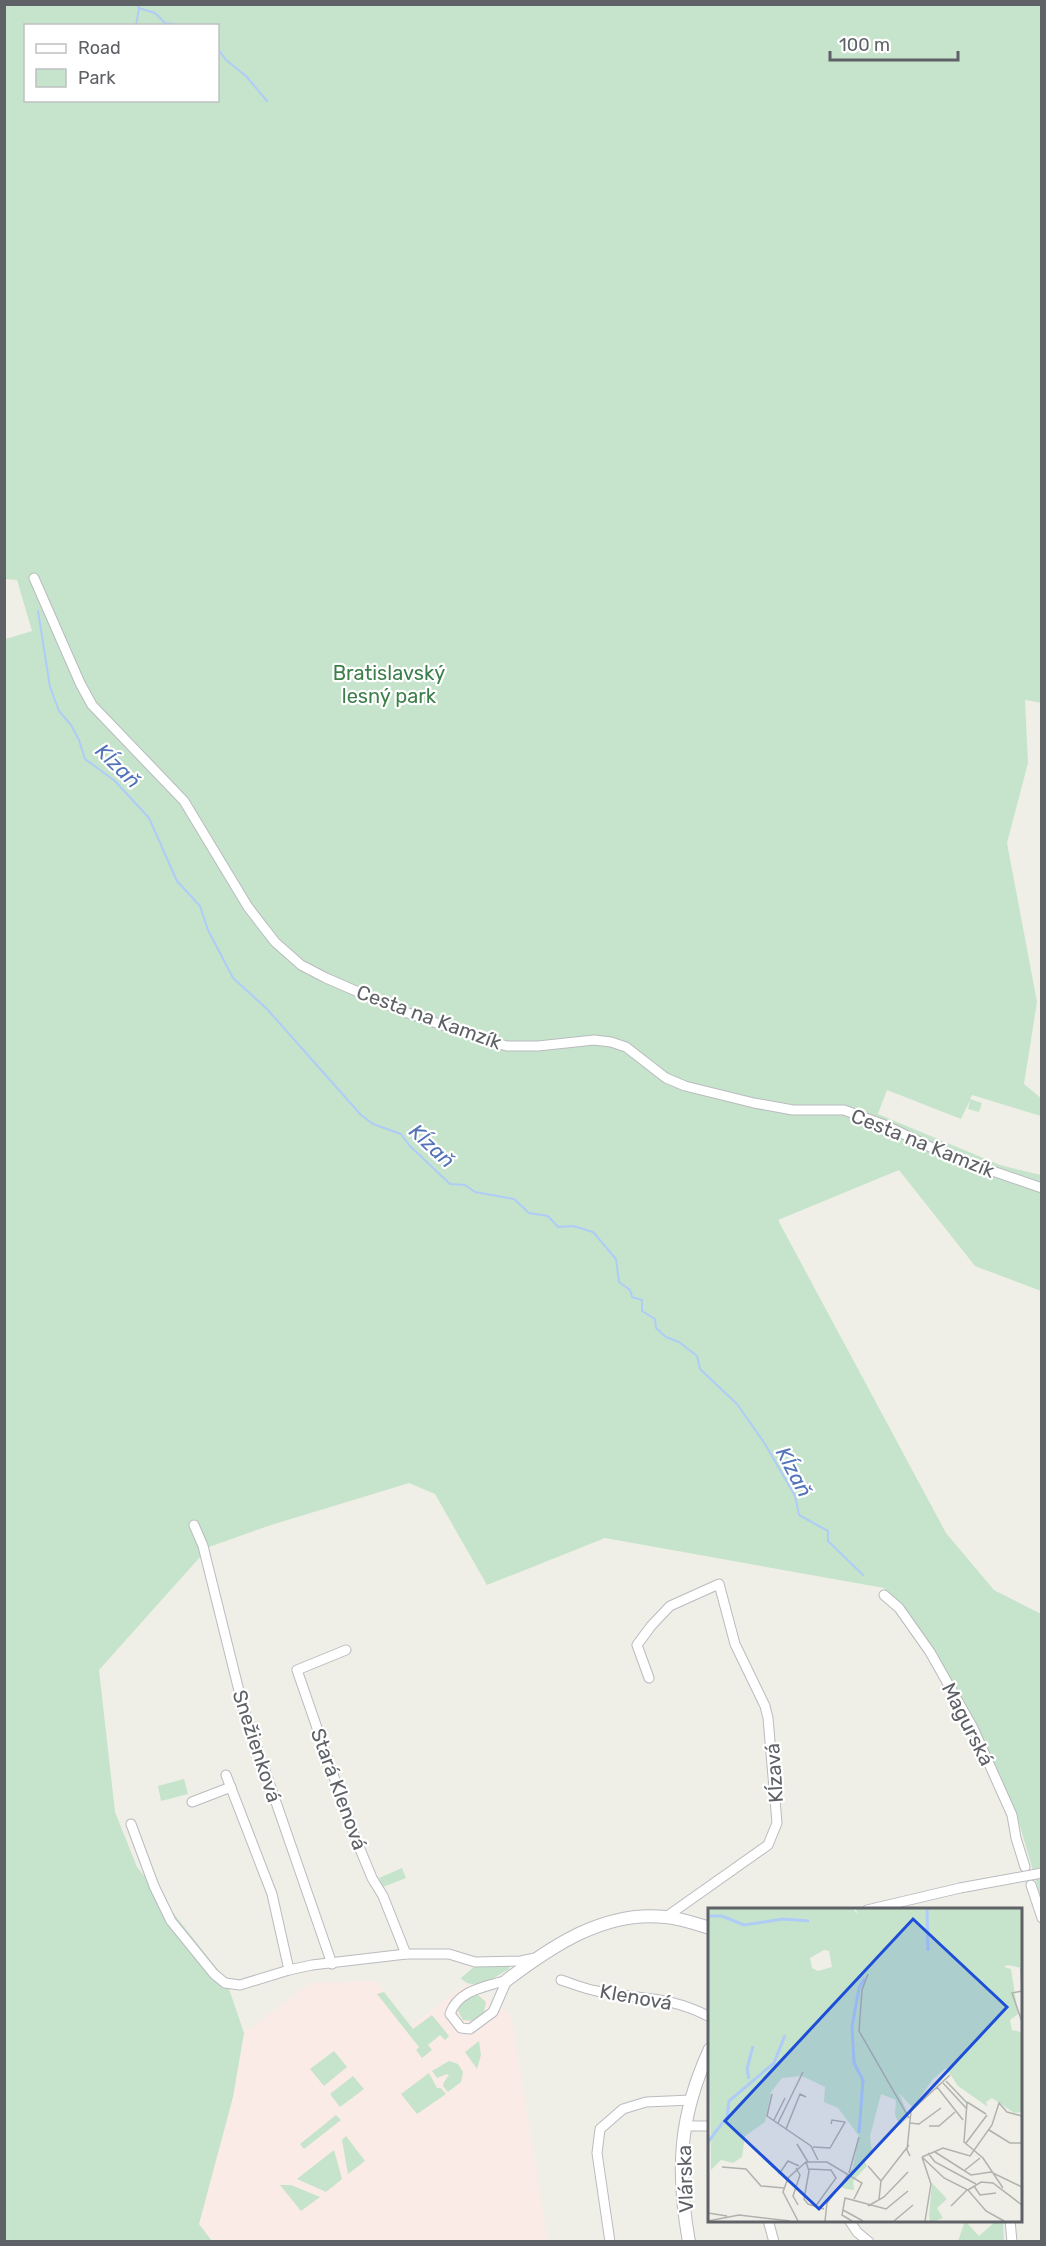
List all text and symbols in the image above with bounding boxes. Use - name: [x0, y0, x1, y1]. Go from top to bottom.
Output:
- legend: [24, 24, 219, 102]
- scale bar: [830, 24, 958, 62]
- text: 100 m: [839, 34, 890, 56]
- text: Road: [78, 37, 121, 59]
- text: Park: [78, 67, 116, 89]
- park label: Bratislavský lesný park: [333, 661, 445, 708]
- water label: Kĺzaň: [91, 738, 146, 793]
- street label: Cesta na Kamzík: [353, 980, 505, 1055]
- street label: Cesta na Kamzík: [848, 1103, 999, 1183]
- water label: Kĺzaň: [404, 1118, 460, 1173]
- water label: Kĺzaň: [771, 1442, 818, 1501]
- street label: Magurská: [937, 1679, 999, 1769]
- street label: Snežienková: [228, 1687, 286, 1805]
- street label: Stará Klenová: [306, 1725, 372, 1853]
- street label: Kĺzavá: [760, 1742, 788, 1804]
- inset map: [708, 1908, 1022, 2222]
- street label: Klenová: [598, 1979, 674, 2015]
- street label: Vlárska: [672, 2145, 698, 2213]

